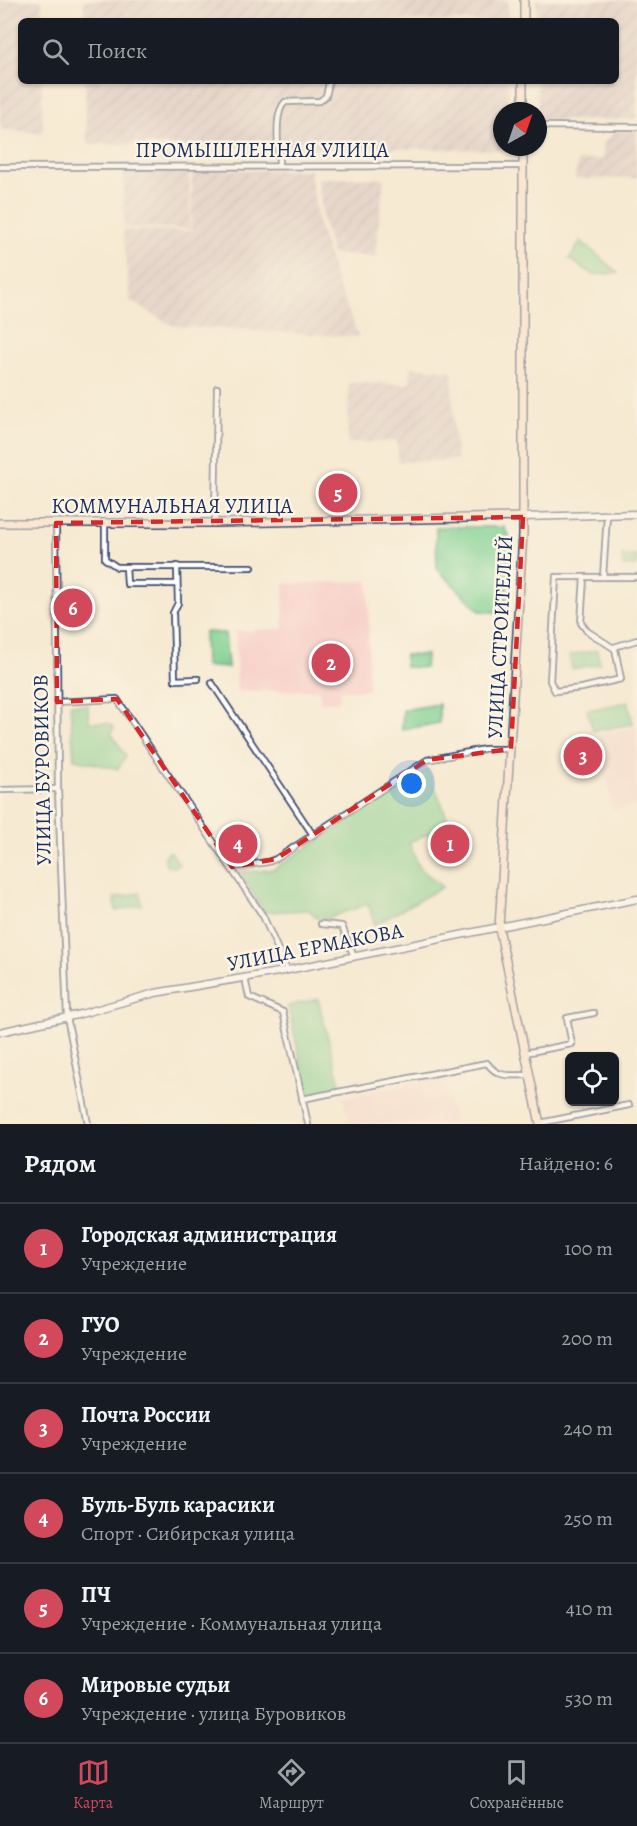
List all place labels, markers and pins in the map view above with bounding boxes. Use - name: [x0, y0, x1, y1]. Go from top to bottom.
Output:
- pin: 5: [318, 470, 358, 516]
- pin: 6: [54, 586, 92, 630]
- pin: 2: [312, 640, 350, 686]
- pin: 3: [564, 734, 602, 778]
- pin: 4: [218, 822, 258, 866]
- pin: 1: [430, 822, 470, 866]

